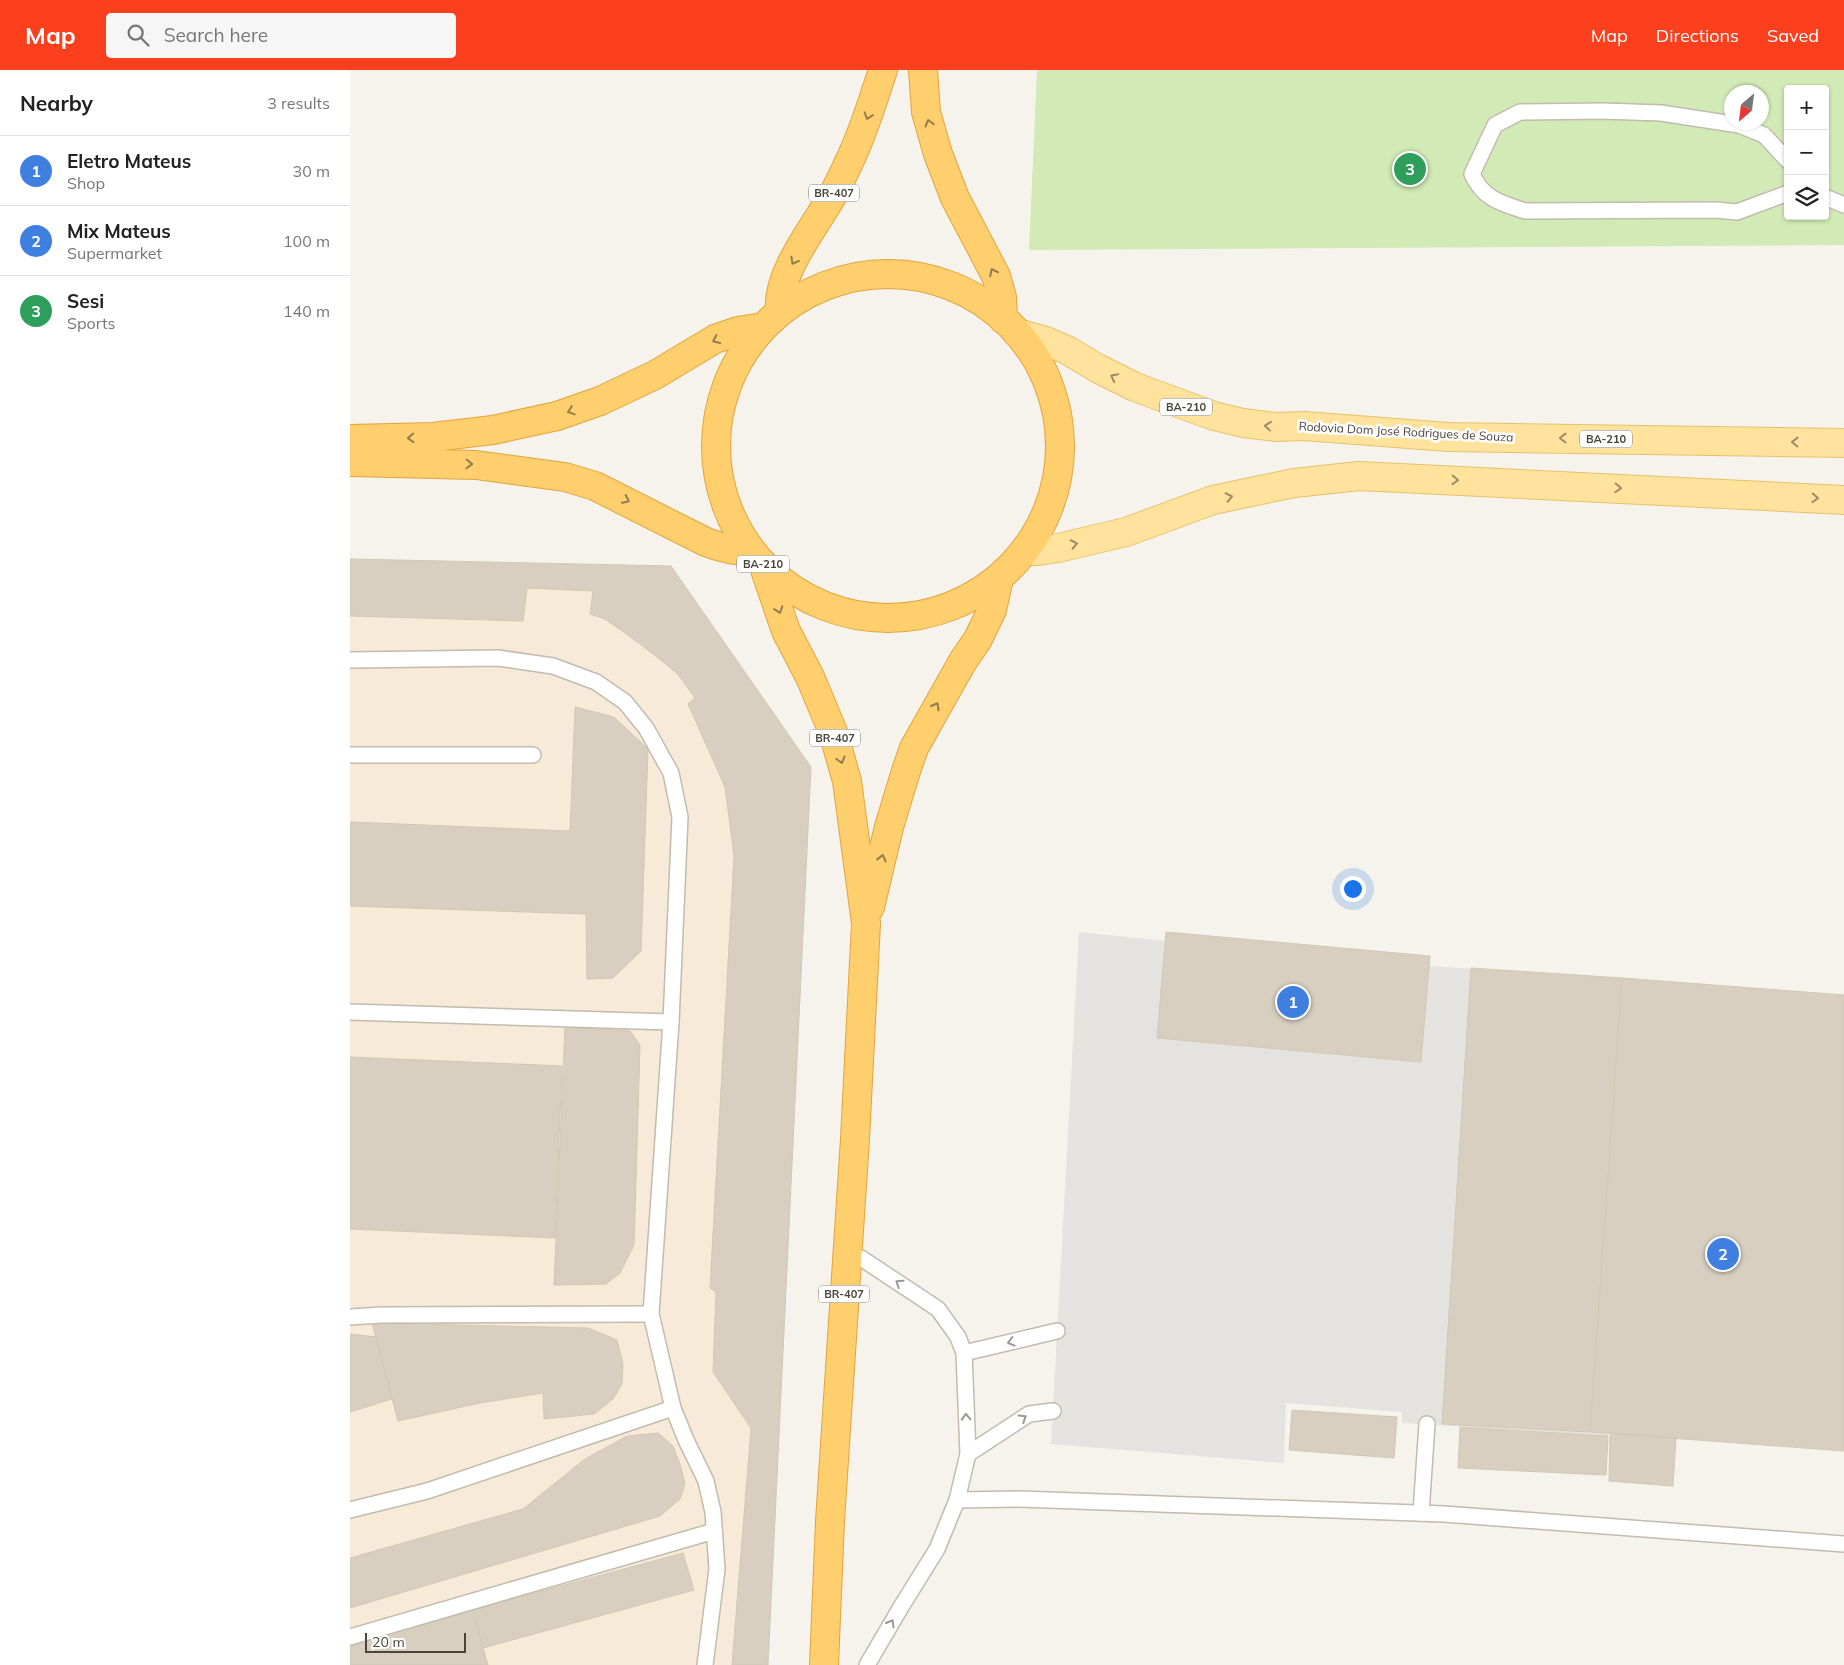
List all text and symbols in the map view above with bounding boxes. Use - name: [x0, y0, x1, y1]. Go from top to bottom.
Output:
- search box: [106, 13, 456, 58]
- text: Map: [25, 20, 76, 50]
- icon: search: [124, 21, 152, 49]
- text: Search here: [164, 23, 268, 47]
- text: Map: [1591, 24, 1628, 47]
- text: Directions: [1656, 24, 1739, 47]
- text: Saved: [1767, 24, 1819, 47]
- north arrow: [1724, 85, 1769, 130]
- map controls: [1784, 85, 1829, 220]
- button: +: [1784, 85, 1829, 130]
- text: Nearby: [20, 90, 93, 116]
- text: 3 results: [267, 93, 330, 113]
- one-way arrow: [864, 112, 874, 120]
- one-way arrow: [925, 119, 935, 128]
- button: −: [1784, 130, 1829, 175]
- text: Eletro Mateus: [67, 149, 191, 173]
- pin: 3: [1394, 150, 1426, 188]
- text: 1: [31, 161, 41, 181]
- text: 30 m: [293, 161, 330, 181]
- text: Shop: [67, 173, 105, 193]
- button: layers: [1784, 175, 1829, 220]
- road number: BR-407: [809, 185, 859, 202]
- text: Mix Mateus: [67, 219, 171, 243]
- text: 2: [31, 231, 41, 251]
- text: 100 m: [283, 231, 330, 251]
- text: Supermarket: [67, 243, 162, 263]
- one-way arrow: [790, 255, 800, 264]
- one-way arrow: [989, 268, 999, 277]
- text: Sesi: [67, 289, 104, 313]
- text: 3: [31, 301, 41, 321]
- text: 140 m: [283, 301, 330, 321]
- text: Sports: [67, 313, 115, 333]
- one-way arrow: [712, 333, 721, 344]
- one-way arrow: [1110, 373, 1119, 383]
- road number: BA-210: [1160, 398, 1212, 416]
- one-way arrow: [567, 405, 575, 415]
- street label: Rodovia Dom José Rodrigues de Souza: [1298, 418, 1514, 445]
- one-way arrow: [1264, 421, 1272, 432]
- road number: BA-210: [1580, 430, 1632, 448]
- one-way arrow: [407, 432, 415, 443]
- one-way arrow: [1559, 433, 1567, 444]
- one-way arrow: [1791, 437, 1799, 448]
- one-way arrow: [465, 459, 473, 470]
- one-way arrow: [1451, 475, 1459, 486]
- one-way arrow: [1614, 482, 1622, 493]
- one-way arrow: [1224, 492, 1233, 503]
- one-way arrow: [1811, 492, 1819, 503]
- one-way arrow: [620, 494, 629, 504]
- one-way arrow: [1069, 539, 1078, 550]
- road number: BA-210: [737, 556, 789, 572]
- one-way arrow: [773, 605, 783, 614]
- one-way arrow: [930, 703, 940, 712]
- road number: BR-407: [810, 730, 860, 746]
- one-way arrow: [836, 755, 846, 763]
- one-way arrow: [876, 855, 886, 863]
- your location: [1340, 876, 1366, 902]
- pin: 1: [1277, 983, 1309, 1021]
- pin: 2: [1707, 1235, 1739, 1273]
- one-way arrow: [895, 1280, 905, 1289]
- road number: BR-407: [819, 1286, 869, 1302]
- one-way arrow: [1006, 1336, 1015, 1347]
- one-way arrow: [961, 1413, 972, 1421]
- one-way arrow: [1018, 1415, 1027, 1425]
- one-way arrow: [885, 1619, 895, 1628]
- scale bar: [365, 1630, 466, 1653]
- text: 20 m: [372, 1633, 405, 1651]

